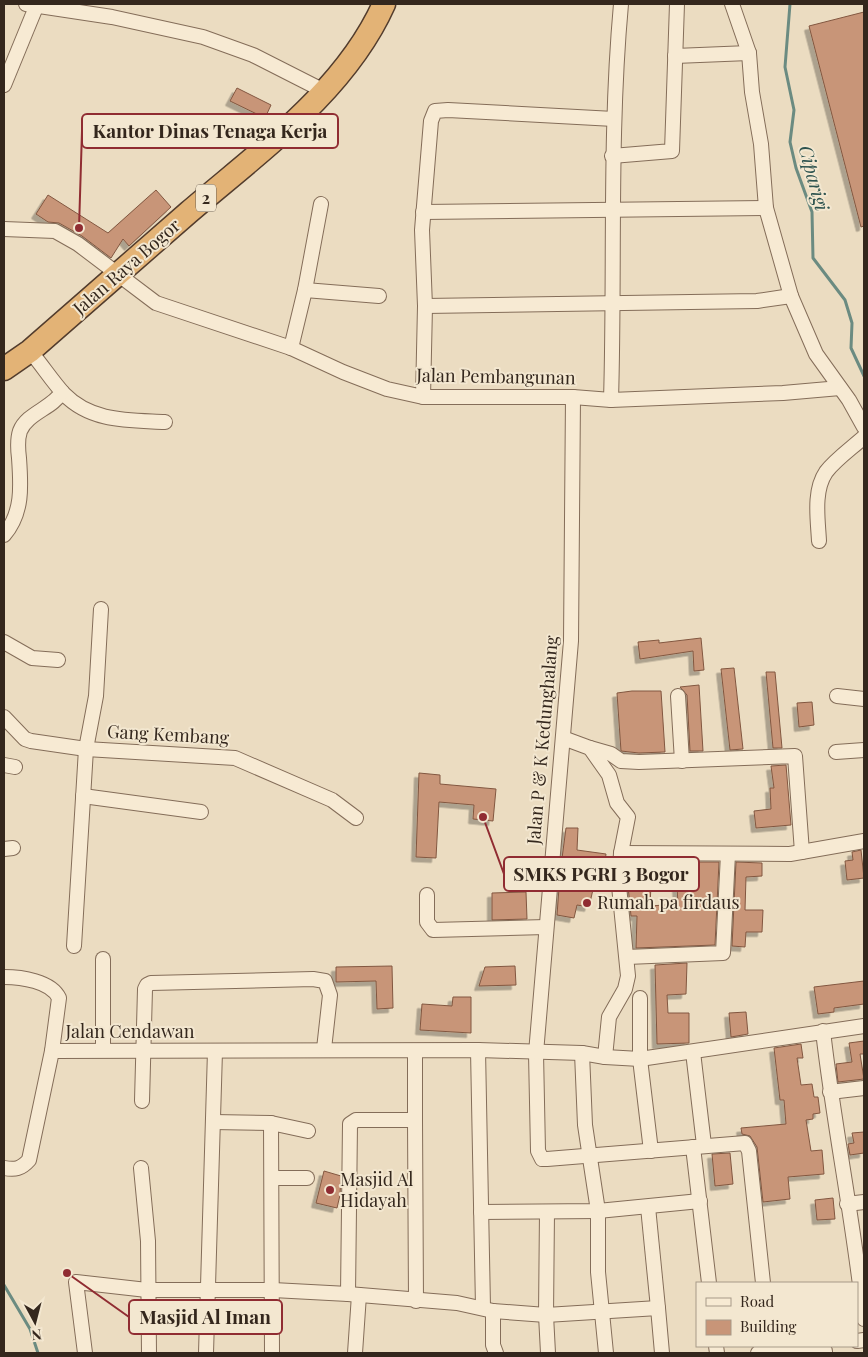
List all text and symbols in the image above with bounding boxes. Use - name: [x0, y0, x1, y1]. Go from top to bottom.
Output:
- callout: Kantor Dinas Tenaga Kerja: [82, 114, 338, 148]
- text: Kantor Dinas Tenaga Kerja: [93, 117, 328, 143]
- water label: Ciparigi: [794, 142, 837, 215]
- road number: 2: [196, 184, 216, 212]
- street label: Jalan Raya Bogor: [67, 213, 185, 320]
- street label: Jalan Pembangunan: [415, 363, 576, 389]
- street label: Jalan P & K Kedunghalang: [521, 634, 563, 846]
- street label: Gang Kembang: [106, 719, 230, 749]
- callout: SMKS PGRI 3 Bogor: [504, 857, 699, 891]
- text: SMKS PGRI 3 Bogor: [513, 860, 689, 886]
- place label: Rumah pa firdaus: [597, 890, 740, 914]
- marker: Rumah pa firdaus: [581, 897, 593, 909]
- street label: Jalan Cendawan: [65, 1019, 195, 1043]
- place label: Masjid Al Hidayah: [340, 1167, 414, 1212]
- marker: Masjid Al Hidayah: [324, 1184, 336, 1196]
- legend: [696, 1282, 858, 1347]
- text: Road: [740, 1291, 774, 1311]
- north arrow: [10, 1297, 60, 1347]
- callout: Masjid Al Iman: [129, 1300, 282, 1334]
- text: Masjid Al Iman: [139, 1303, 271, 1329]
- text: Building: [740, 1316, 797, 1336]
- text: N: [30, 1325, 43, 1345]

